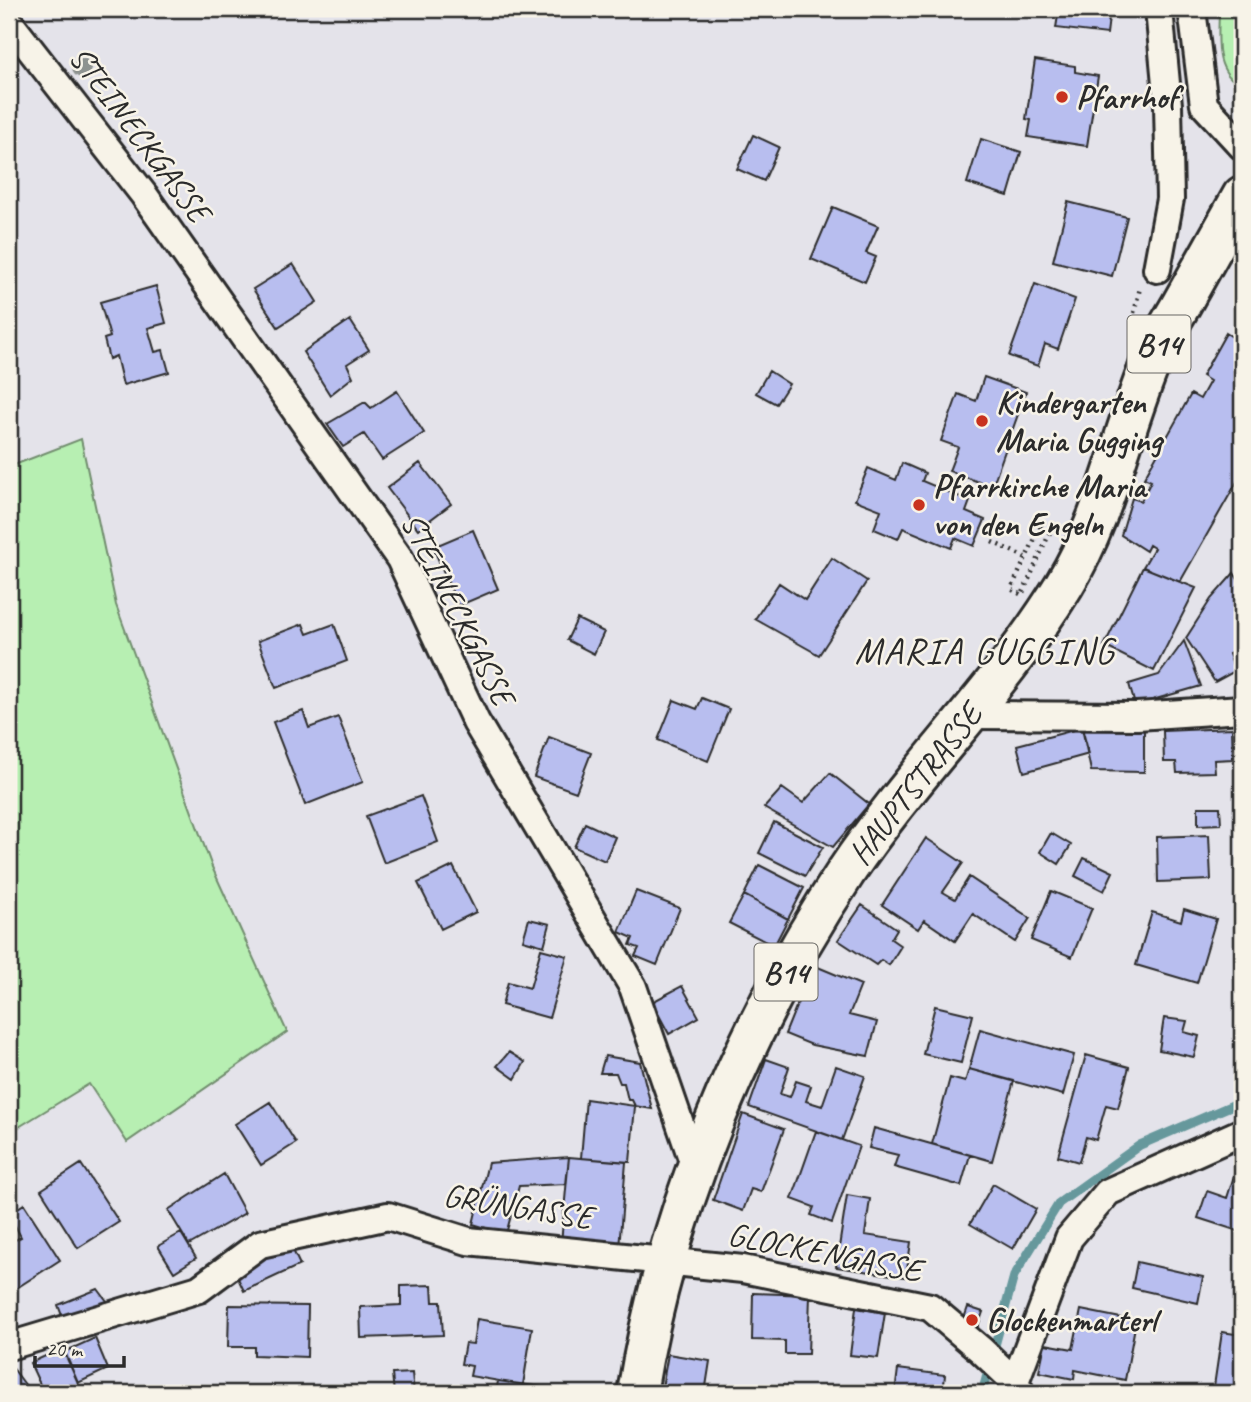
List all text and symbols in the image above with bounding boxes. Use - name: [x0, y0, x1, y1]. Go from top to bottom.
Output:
- street label: STEINECKGASSE: [60, 37, 222, 234]
- place label: Pfarrhof: [1076, 76, 1184, 118]
- marker: Pfarrhof: [1054, 89, 1070, 105]
- road number: B14: [1128, 316, 1190, 372]
- place label: Kindergarten Maria Gugging: [996, 381, 1165, 461]
- marker: Kindergarten Maria Gugging: [974, 413, 990, 429]
- place label: Pfarrkirche Maria von den Engeln: [933, 465, 1149, 545]
- marker: Pfarrkirche Maria von den Engeln: [911, 497, 927, 513]
- street label: STEINECKGASSE: [392, 506, 526, 716]
- district label: MARIA GUGGING: [855, 627, 1117, 674]
- street label: HAUPTSTRASSE: [839, 691, 994, 873]
- road number: B14: [754, 944, 818, 1001]
- street label: GRÜNGASSE: [441, 1174, 599, 1239]
- street label: GLOCKENGASSE: [725, 1213, 930, 1292]
- place label: Glockenmarterl: [986, 1299, 1163, 1341]
- marker: Glockenmarterl: [964, 1312, 980, 1328]
- scale bar: [35, 1325, 124, 1369]
- text: 20 m: [46, 1336, 84, 1362]

